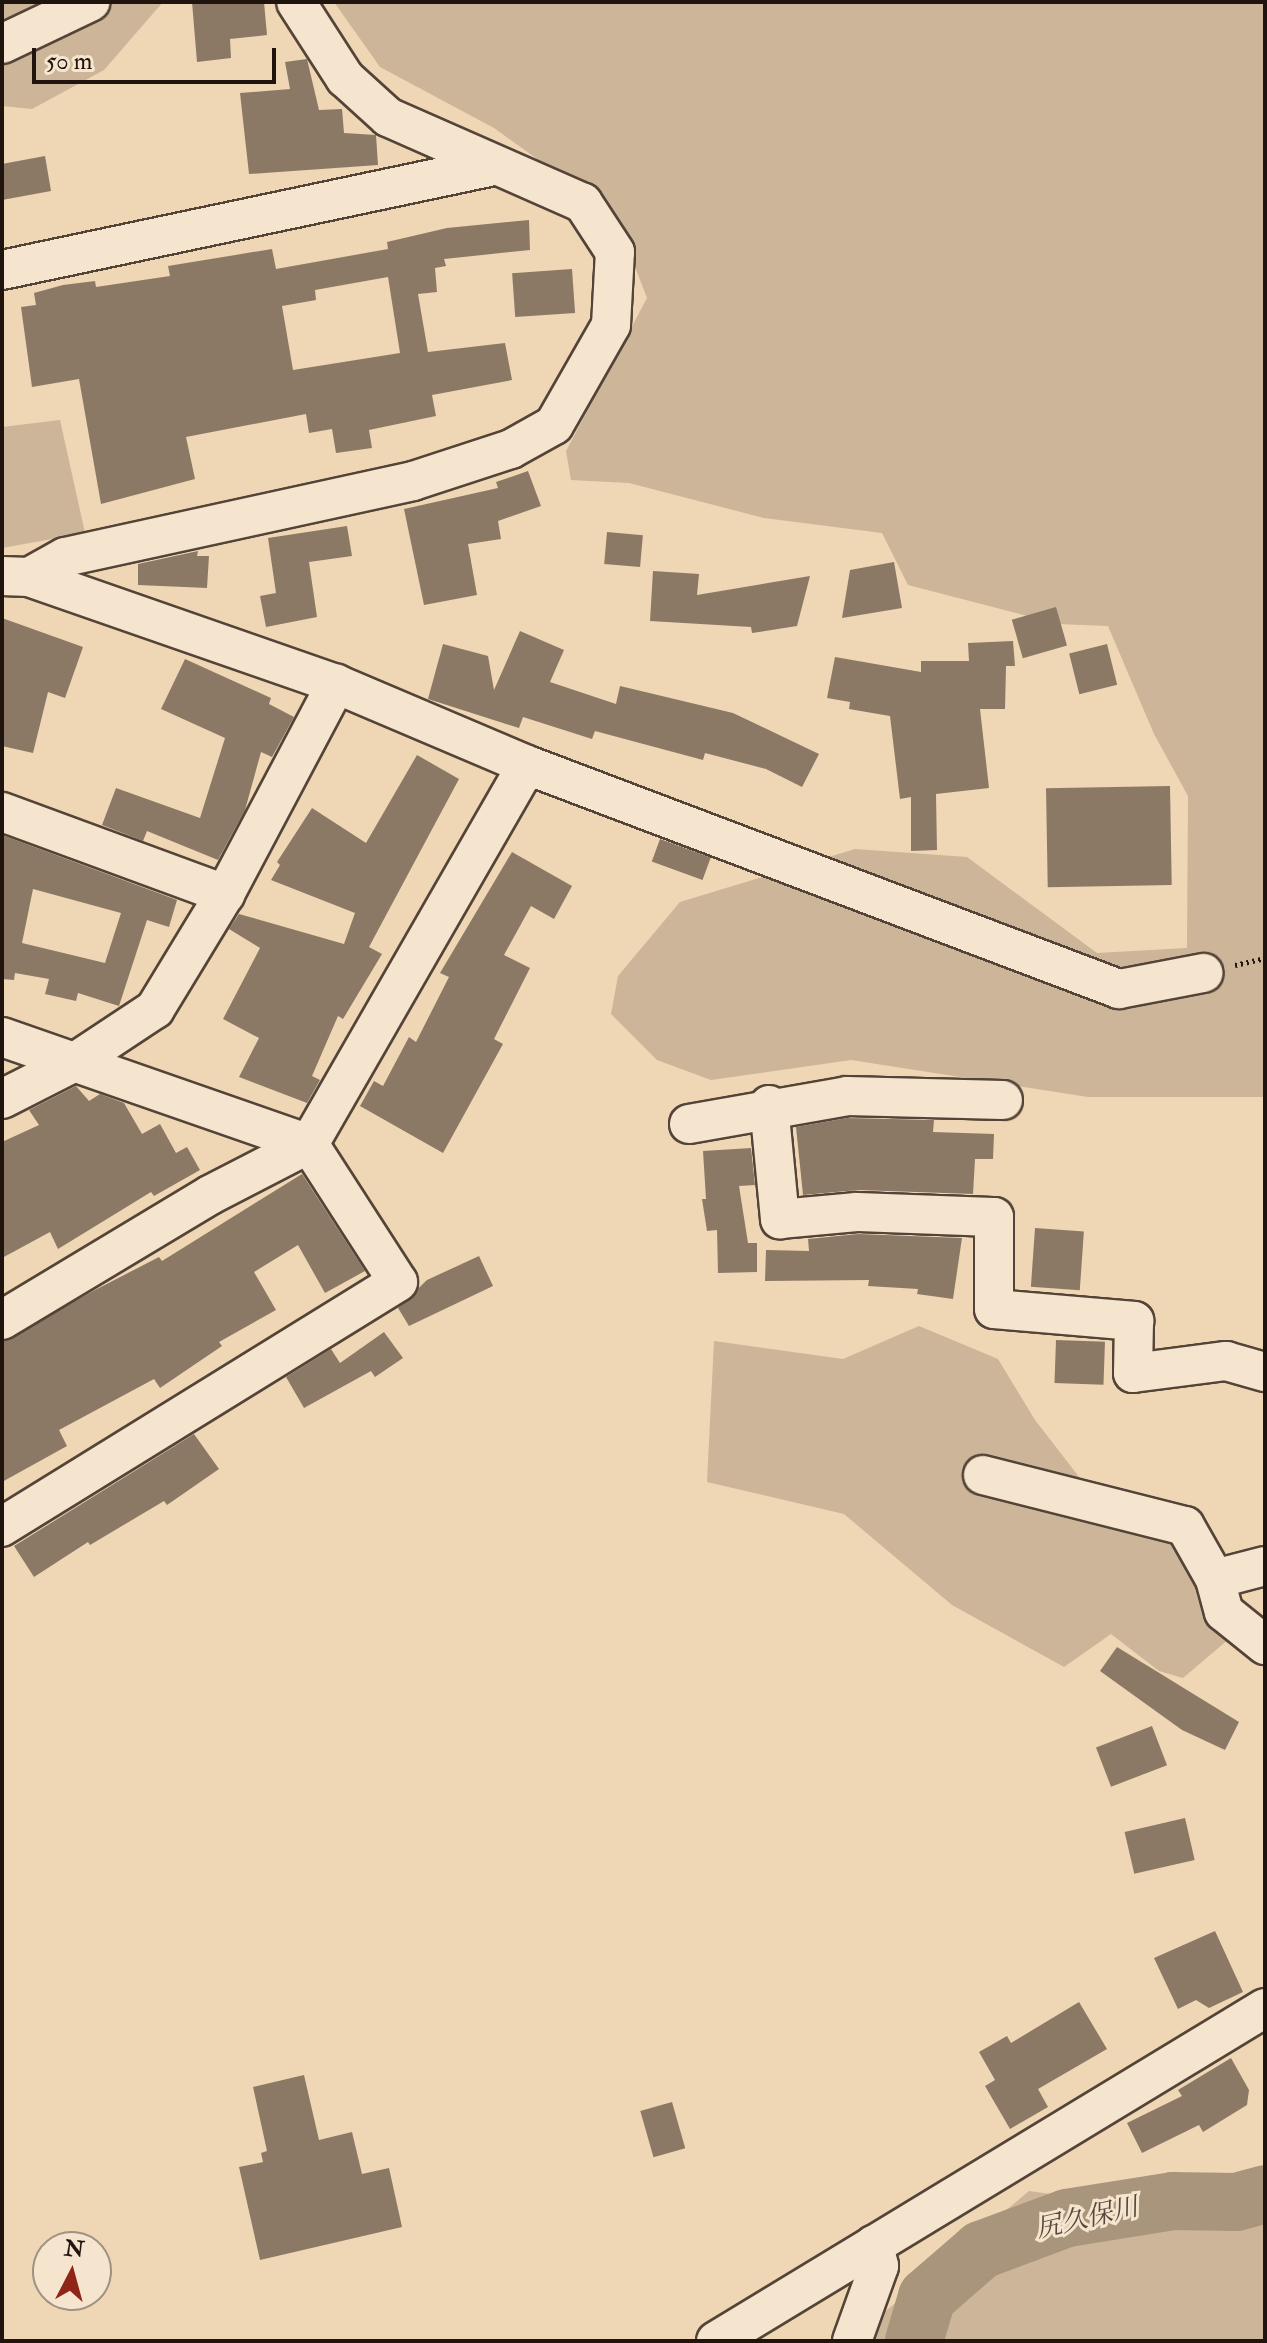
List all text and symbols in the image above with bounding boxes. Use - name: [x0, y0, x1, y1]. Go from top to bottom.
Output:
- scale bar: [36, 32, 280, 82]
- text: 50 m: [46, 46, 92, 77]
- water label: 尻久保川: [1033, 2192, 1141, 2246]
- north arrow: [32, 2231, 112, 2311]
- text: N: [63, 2234, 86, 2264]

